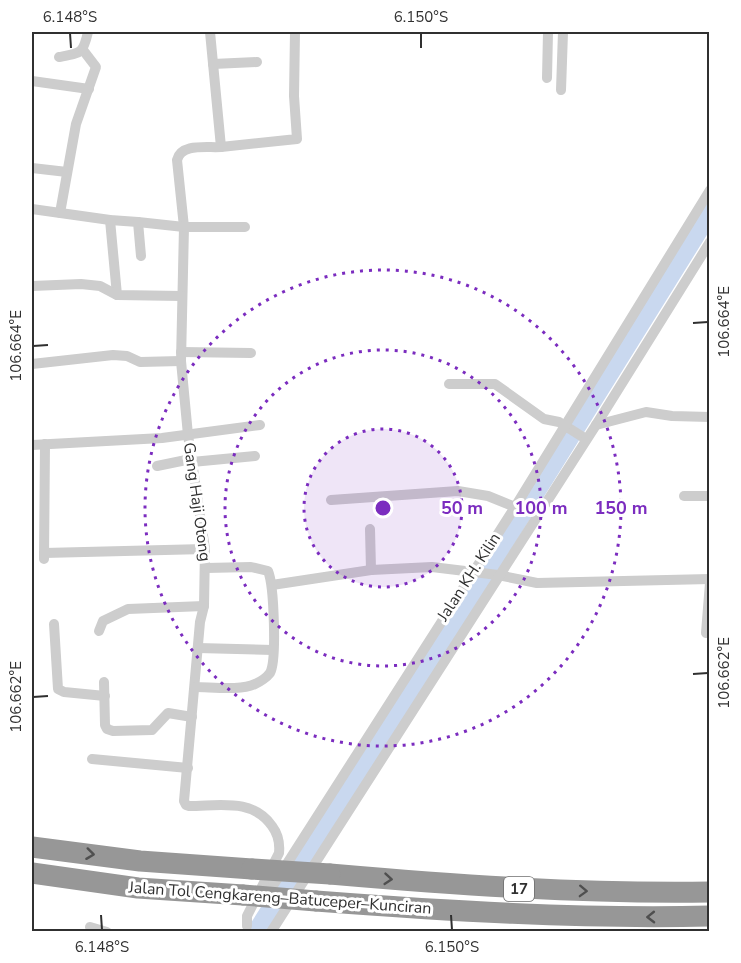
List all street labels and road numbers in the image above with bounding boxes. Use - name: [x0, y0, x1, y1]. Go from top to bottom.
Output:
- street label: Gang Haji Otong: [178, 441, 216, 563]
- street label: Jalan KH. Kilin: [432, 529, 506, 626]
- street label: Jalan Tol Cengkareng–Batuceper–Kunciran: [127, 876, 432, 920]
- road number: 17: [504, 877, 534, 901]

